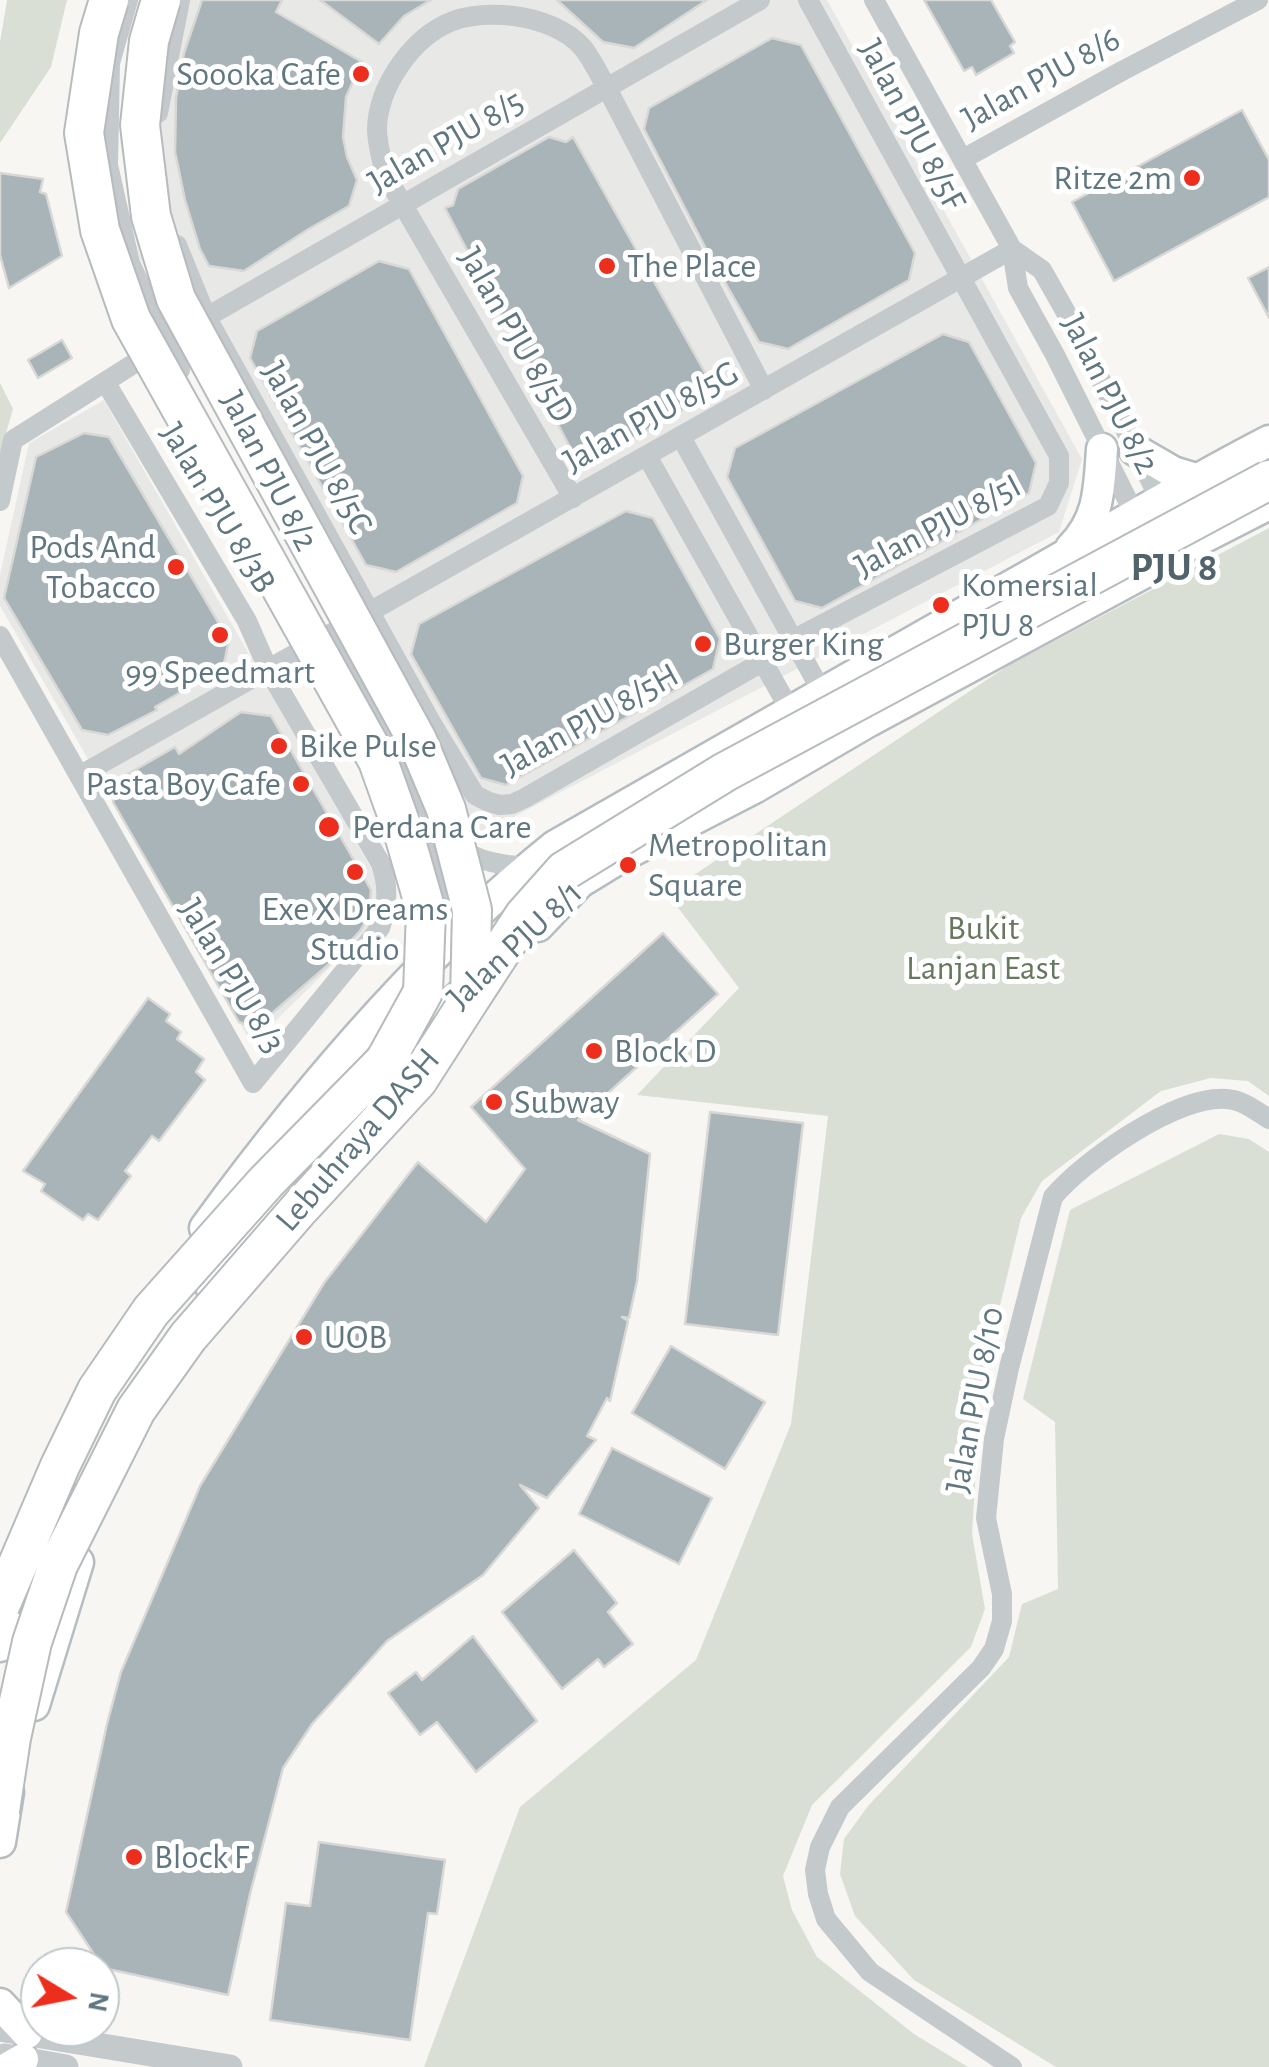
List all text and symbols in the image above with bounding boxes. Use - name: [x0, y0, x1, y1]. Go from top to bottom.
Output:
- street label: Jalan PJU 8/6: [955, 18, 1127, 140]
- street label: Jalan PJU 8/5F: [849, 32, 975, 218]
- place label: Soooka Cafe: [176, 53, 341, 95]
- marker: Soooka Cafe: [350, 63, 372, 85]
- street label: Jalan PJU 8/5: [361, 81, 531, 203]
- place label: Ritze 2m: [1053, 157, 1172, 199]
- marker: Ritze 2m: [1181, 167, 1203, 189]
- street label: Jalan PJU 8/5D: [449, 240, 583, 430]
- place label: The Place: [627, 245, 756, 287]
- marker: The Place: [596, 255, 618, 277]
- street label: Jalan PJU 8/2: [1052, 307, 1168, 481]
- street label: Jalan PJU 8/5G: [556, 352, 746, 482]
- street label: Jalan PJU 8/5C: [252, 354, 382, 542]
- street label: Jalan PJU 8/2: [211, 384, 327, 558]
- street label: Jalan PJU 8/3B: [151, 415, 285, 601]
- street label: Jalan PJU 8/5I: [848, 465, 1028, 587]
- place label: Pods And Tobacco: [29, 526, 156, 608]
- district label: PJU 8: [1131, 544, 1217, 592]
- marker: Pods And Tobacco: [165, 556, 187, 578]
- place label: Komersial PJU 8: [961, 564, 1098, 646]
- marker: Komersial PJU 8: [930, 594, 952, 616]
- place label: Burger King: [723, 623, 884, 665]
- marker: 99 Speedmart: [209, 624, 231, 646]
- marker: Burger King: [692, 633, 714, 655]
- place label: 99 Speedmart: [125, 651, 315, 693]
- street label: Jalan PJU 8/5H: [494, 654, 686, 786]
- place label: Bike Pulse: [299, 725, 437, 767]
- marker: Bike Pulse: [268, 735, 290, 757]
- place label: Pasta Boy Cafe: [85, 763, 281, 805]
- marker: Pasta Boy Cafe: [290, 773, 312, 795]
- place label: Perdana Care: [352, 806, 532, 848]
- marker: Perdana Care: [316, 814, 342, 840]
- place label: Metropolitan Square: [648, 824, 828, 906]
- marker: Metropolitan Square: [617, 854, 639, 876]
- marker: Exe X Dreams Studio: [344, 861, 366, 883]
- street label: Jalan PJU 8/1: [439, 872, 591, 1018]
- place label: Exe X Dreams Studio: [262, 888, 448, 970]
- street label: Jalan PJU 8/3: [170, 891, 294, 1061]
- park label: Bukit Lanjan East: [906, 907, 1060, 989]
- place label: Block D: [614, 1030, 716, 1072]
- street label: Lebuhraya DASH: [267, 1040, 449, 1240]
- marker: Block D: [583, 1040, 605, 1062]
- place label: Subway: [514, 1081, 620, 1123]
- marker: Subway: [483, 1091, 505, 1113]
- street label: Jalan PJU 8/10: [936, 1303, 1014, 1497]
- place label: UOB: [324, 1316, 387, 1358]
- marker: UOB: [293, 1326, 315, 1348]
- place label: Block F: [154, 1836, 249, 1878]
- marker: Block F: [123, 1846, 145, 1868]
- north arrow: [20, 1947, 120, 2047]
- text: N: [82, 1990, 113, 2014]

